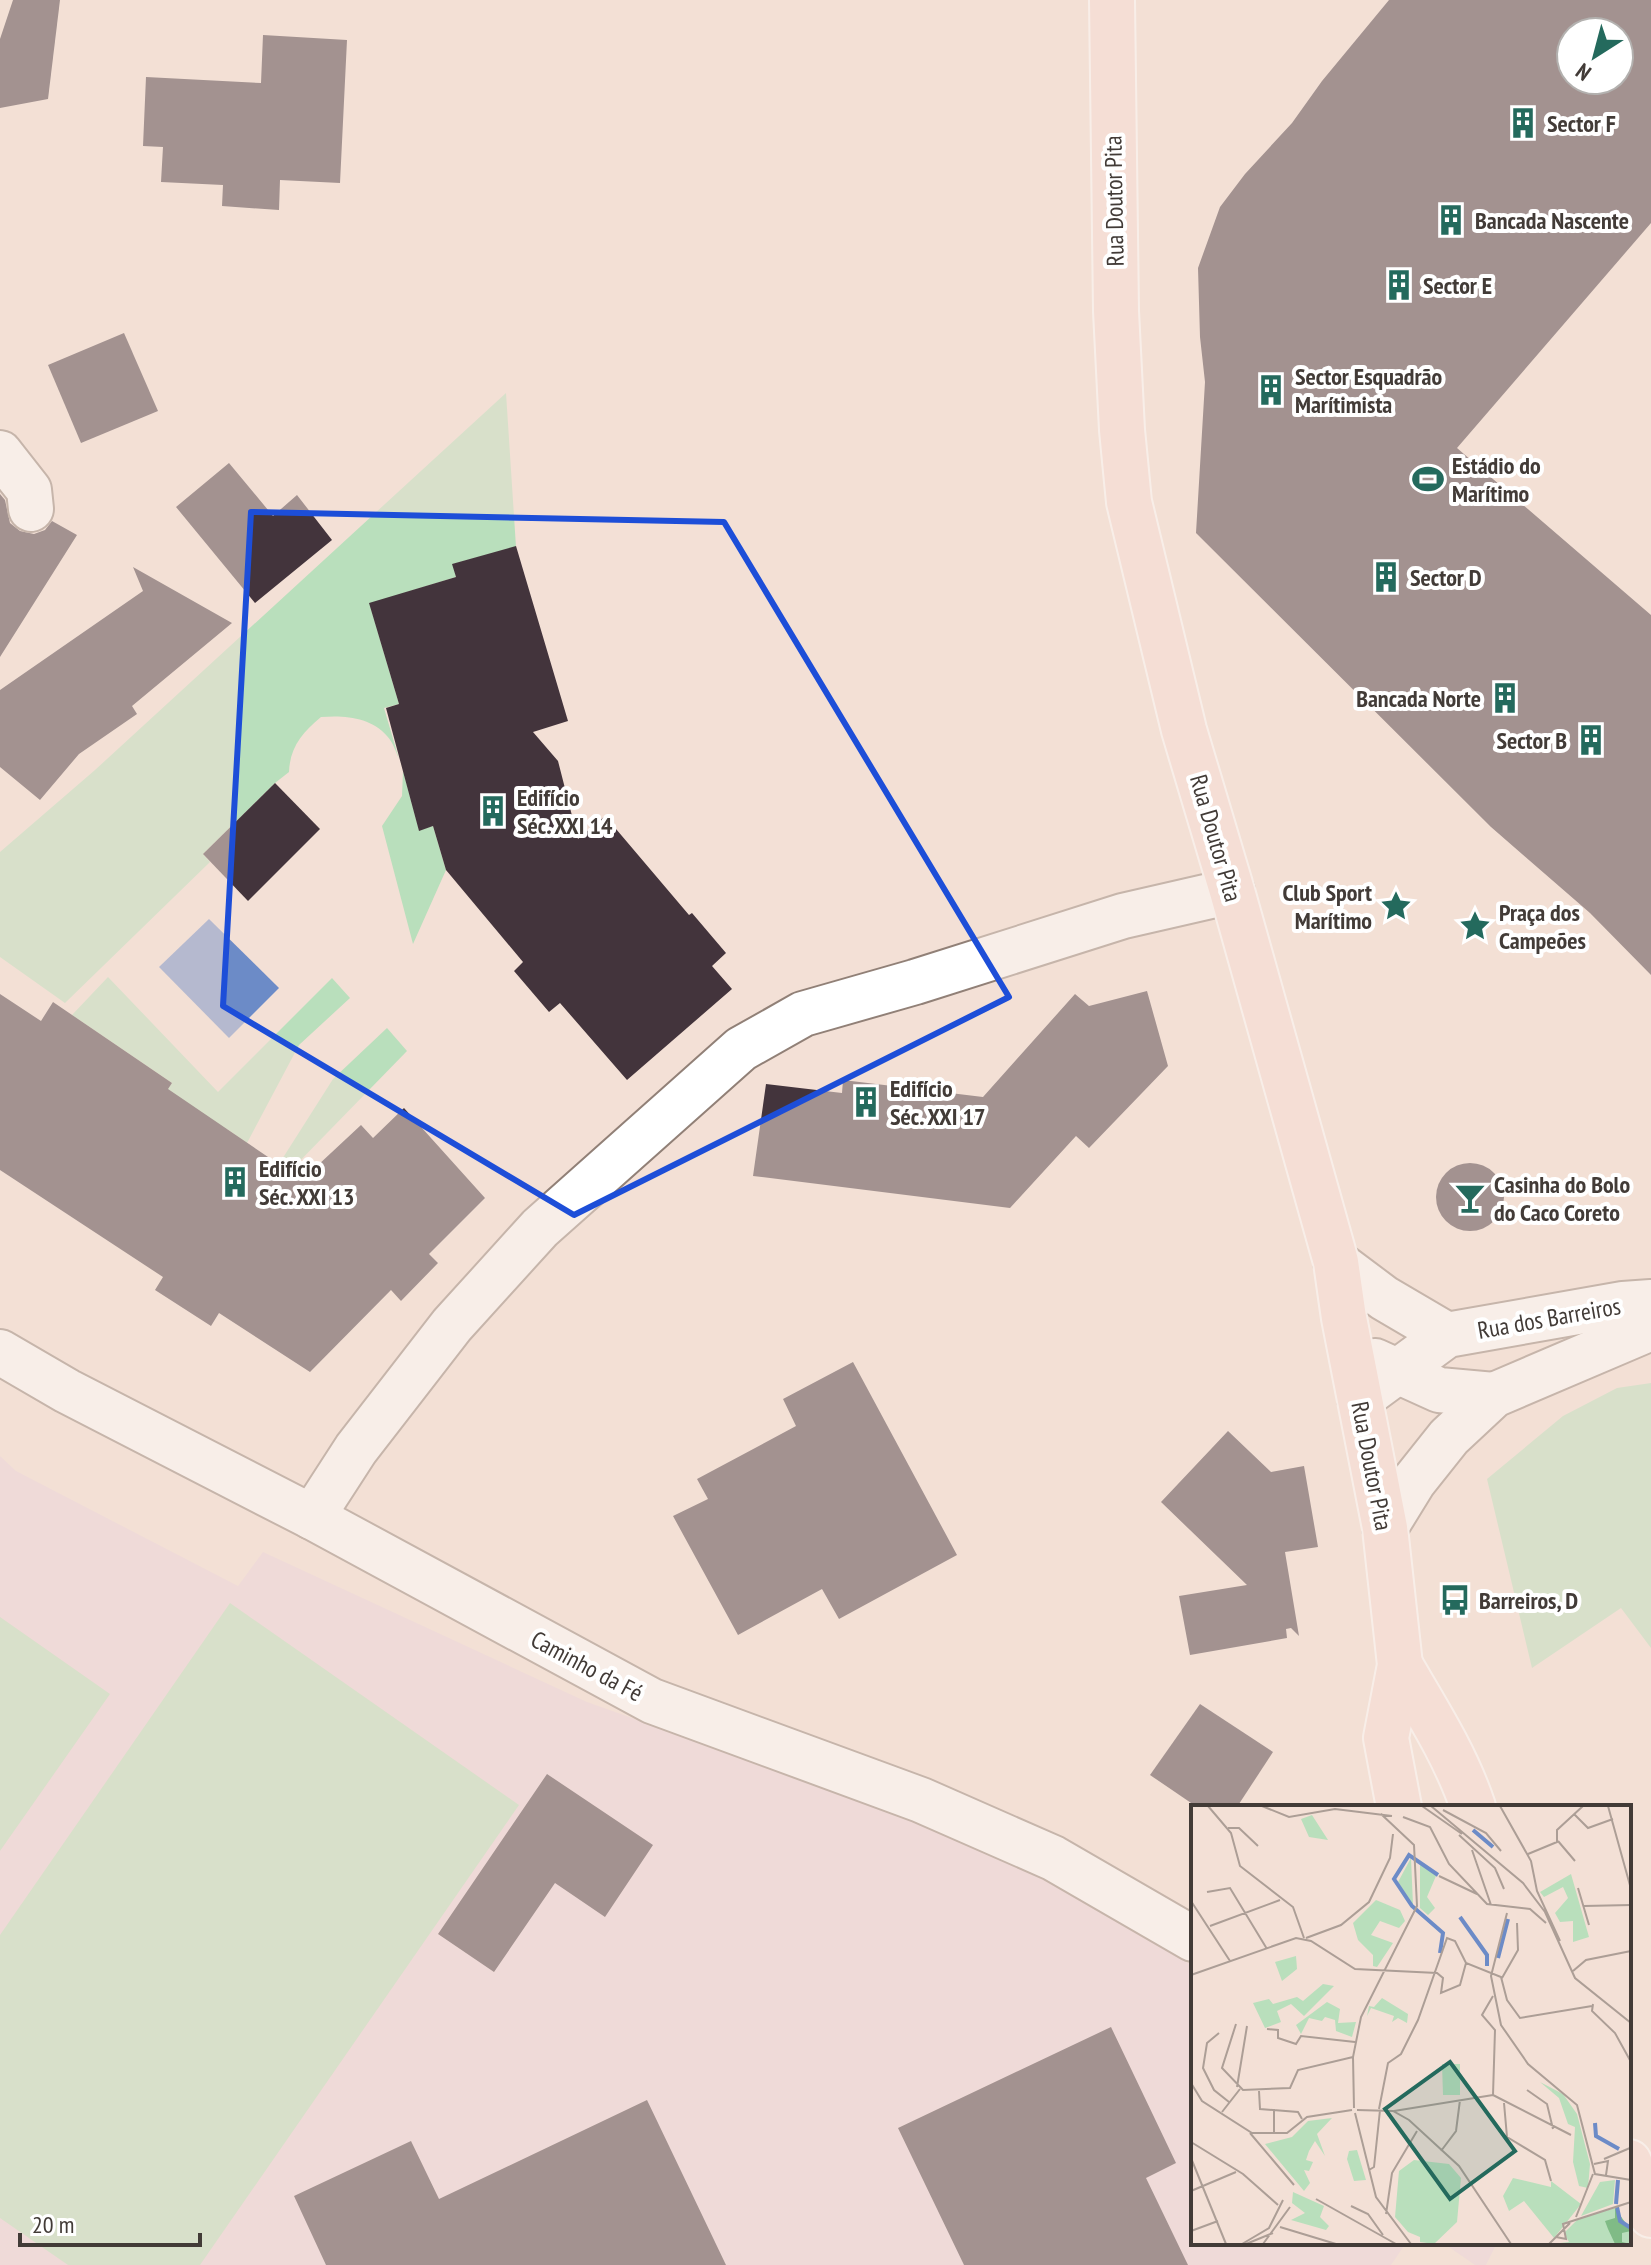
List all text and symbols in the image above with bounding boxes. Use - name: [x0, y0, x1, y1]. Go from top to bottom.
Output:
- north arrow: [1555, 16, 1635, 96]
- text: N: [1570, 57, 1596, 87]
- building icon: Sector F: [1506, 106, 1540, 140]
- place label: Sector F: [1547, 108, 1616, 139]
- street label: Rua Doutor Pita: [1097, 135, 1131, 267]
- building icon: Bancada Nascente: [1434, 203, 1468, 237]
- place label: Bancada Nascente: [1475, 205, 1629, 236]
- building icon: Sector E: [1382, 268, 1416, 302]
- place label: Sector E: [1423, 270, 1492, 301]
- place label: Sector Esquadrão Marítimista: [1295, 361, 1442, 420]
- building icon: Sector Esquadrão Marítimista: [1254, 373, 1288, 407]
- place label: Estádio do Marítimo: [1452, 450, 1541, 509]
- sports icon: Estádio do Marítimo: [1411, 462, 1445, 496]
- building icon: Sector D: [1369, 560, 1403, 594]
- place label: Sector D: [1410, 562, 1482, 593]
- building icon: Bancada Norte: [1488, 681, 1522, 715]
- place label: Bancada Norte: [1356, 683, 1481, 714]
- building icon: Sector B: [1574, 723, 1608, 757]
- place label: Sector B: [1496, 725, 1567, 756]
- street label: Rua Doutor Pita: [1183, 771, 1249, 905]
- place label: Edifício Séc. XXI 14: [517, 782, 613, 841]
- building icon: Edifício Séc. XXI 14: [476, 794, 510, 828]
- place label: Club Sport Marítimo: [1282, 877, 1372, 936]
- place icon: Club Sport Marítimo: [1379, 889, 1413, 923]
- place label: Praça dos Campeões: [1499, 897, 1586, 956]
- place icon: Praça dos Campeões: [1458, 909, 1492, 943]
- place label: Edifício Séc. XXI 17: [890, 1073, 985, 1132]
- building icon: Edifício Séc. XXI 17: [849, 1085, 883, 1119]
- place label: Edifício Séc. XXI 13: [259, 1153, 354, 1212]
- building icon: Edifício Séc. XXI 13: [218, 1165, 252, 1199]
- place label: Casinha do Bolo do Caco Coreto: [1494, 1169, 1630, 1228]
- bar icon: Casinha do Bolo do Caco Coreto: [1453, 1181, 1487, 1215]
- street label: Rua dos Barreiros: [1475, 1290, 1623, 1346]
- street label: Rua Doutor Pita: [1344, 1399, 1400, 1533]
- bus stop icon: Barreiros, D: [1438, 1583, 1472, 1617]
- place label: Barreiros, D: [1479, 1585, 1578, 1616]
- street label: Caminho da Fé: [526, 1624, 648, 1708]
- inset map: [1191, 1805, 1631, 2245]
- scale bar: [20, 2197, 200, 2247]
- text: 20 m: [32, 2209, 74, 2240]

